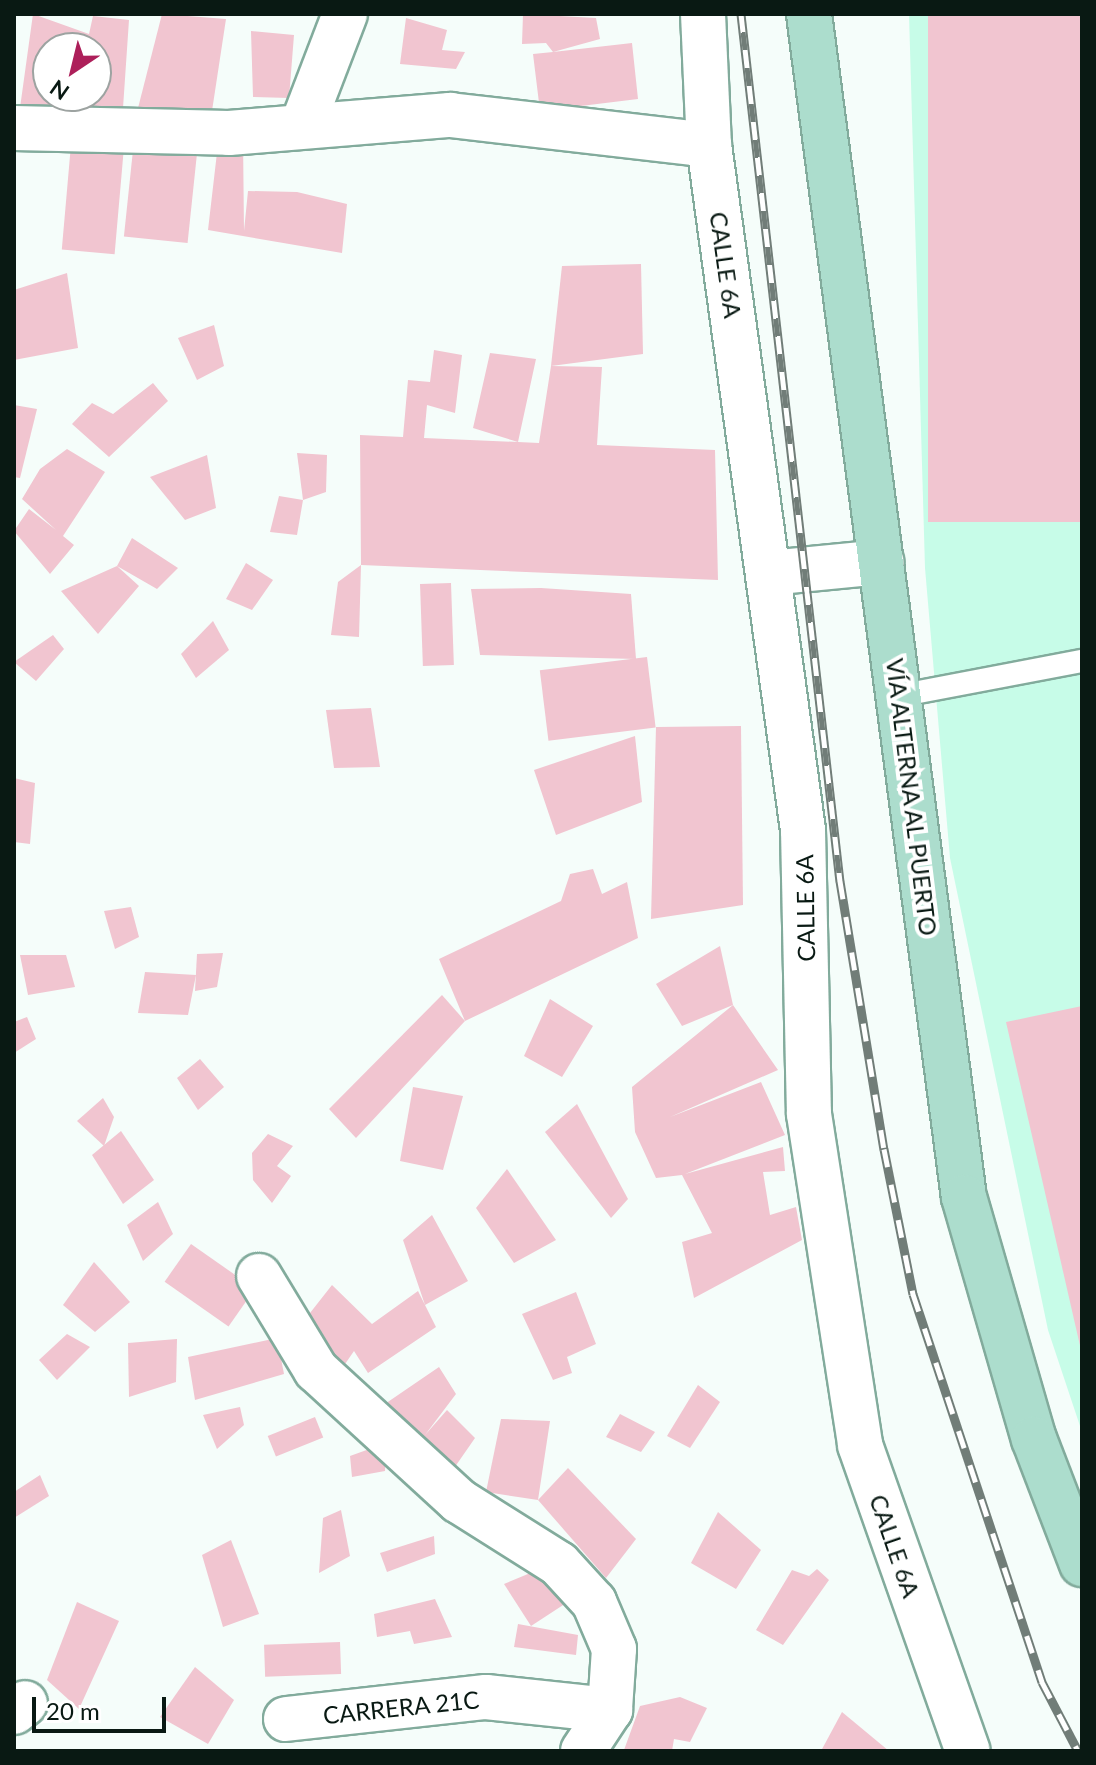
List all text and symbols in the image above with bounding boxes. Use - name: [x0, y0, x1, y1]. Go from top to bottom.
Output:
- north arrow: [32, 32, 112, 112]
- text: N: [44, 75, 74, 106]
- street label: CALLE 6A: [704, 210, 748, 320]
- street label: VÍA ALTERNA AL PUERTO: [880, 655, 944, 939]
- street label: CALLE 6A: [790, 854, 820, 962]
- street label: CALLE 6A: [864, 1491, 926, 1601]
- scale bar: [36, 1681, 170, 1731]
- street label: CARRERA 21C: [321, 1684, 481, 1730]
- text: 20 m: [46, 1696, 100, 1725]

